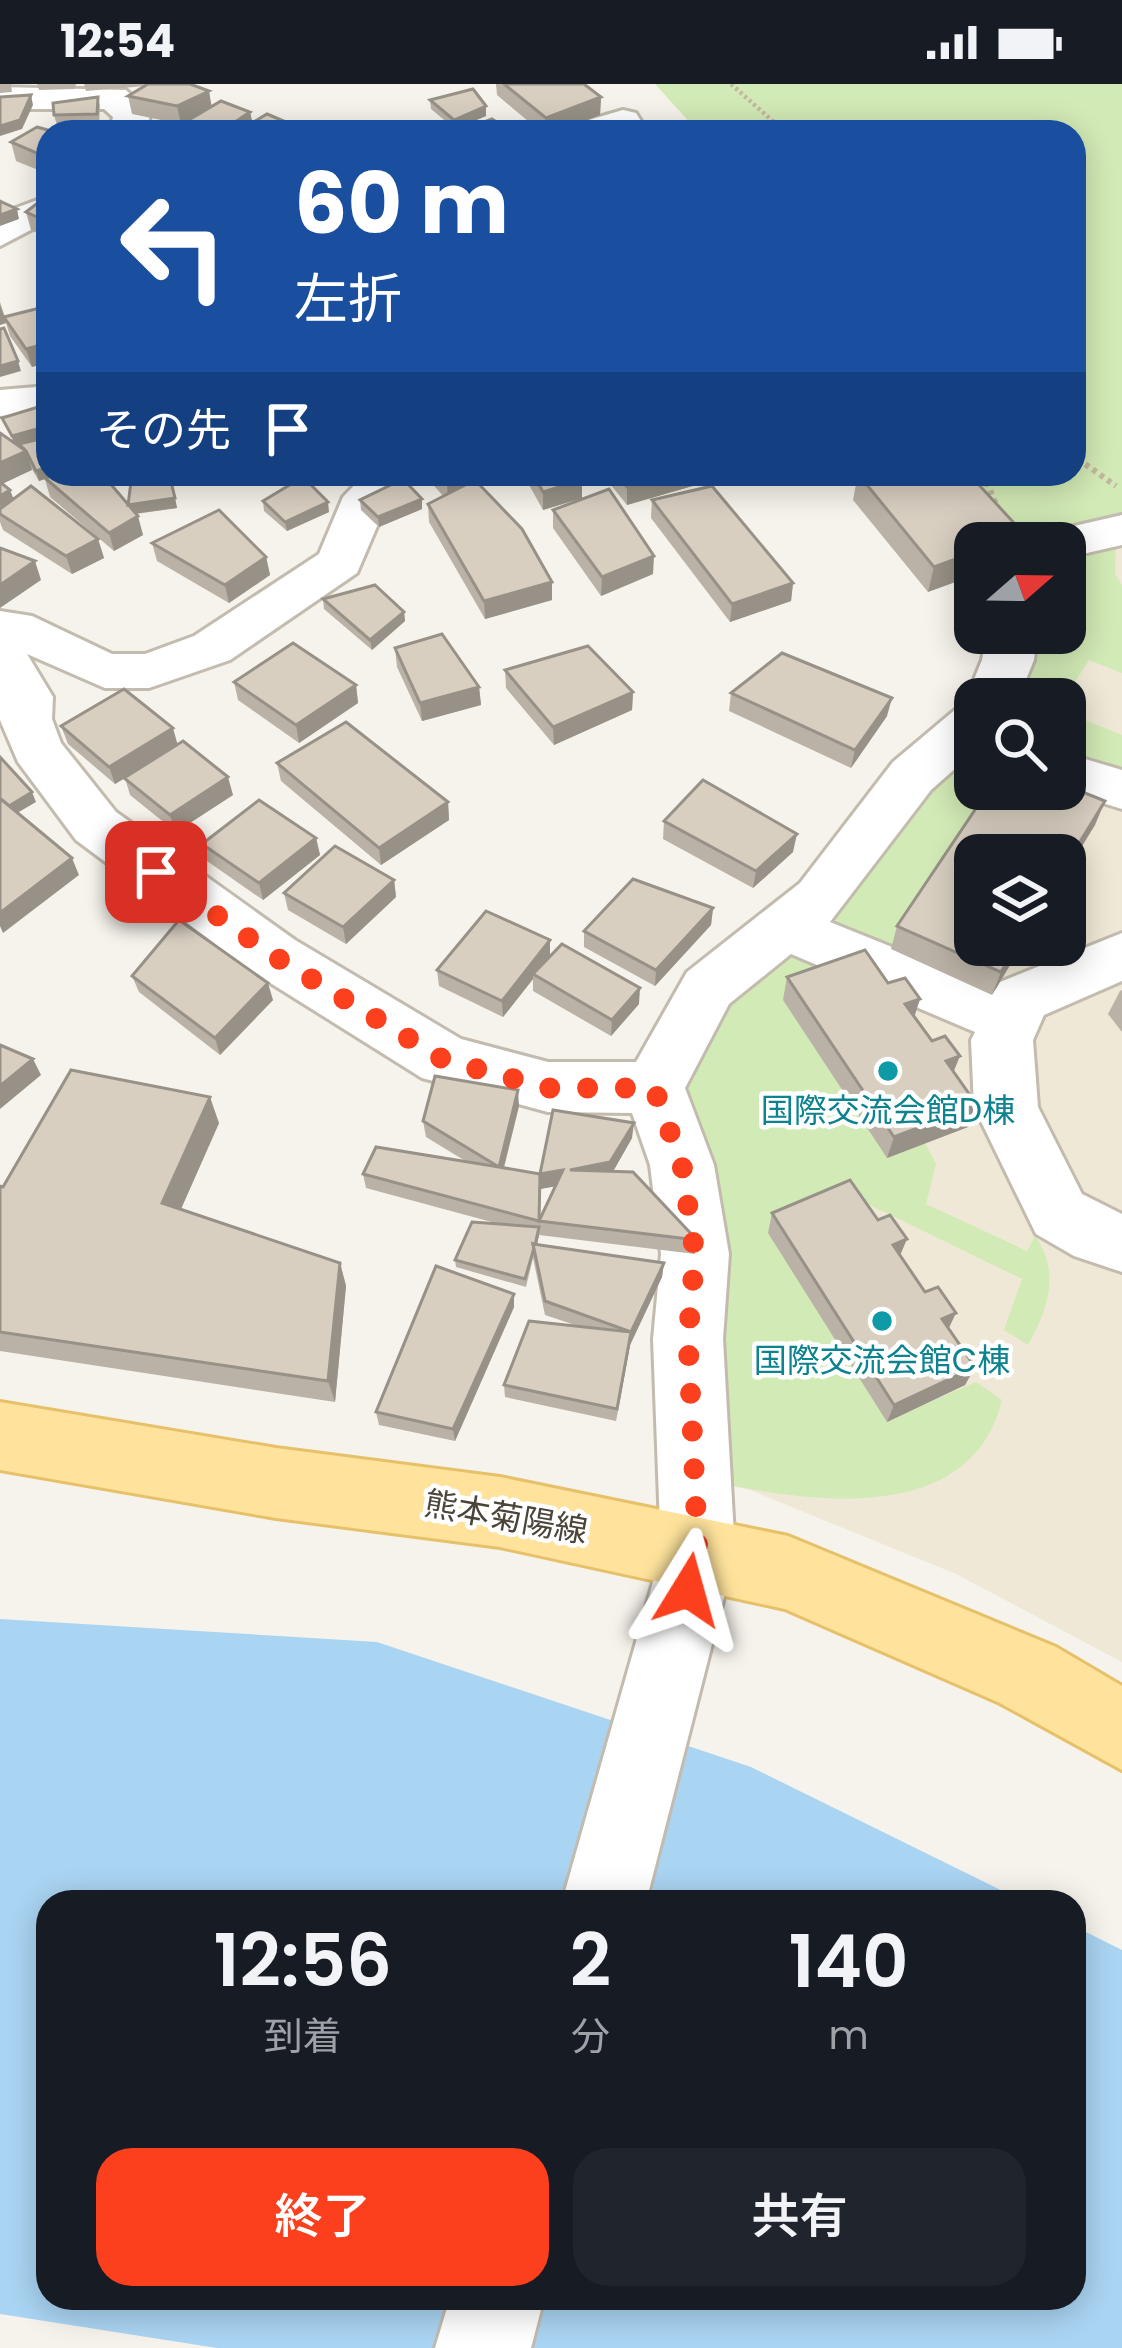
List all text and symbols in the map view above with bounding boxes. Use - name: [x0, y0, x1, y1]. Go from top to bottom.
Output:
- text: 12:54: [60, 10, 175, 73]
- text: 60 m: [294, 145, 509, 262]
- icon: left: [96, 168, 252, 324]
- text: 左折: [294, 261, 402, 337]
- icon: arrive: [255, 396, 321, 462]
- text: その先: [96, 399, 231, 462]
- north arrow: [954, 522, 1086, 654]
- map controls: [954, 522, 1086, 966]
- button: search: [954, 678, 1086, 810]
- pin: [105, 821, 207, 923]
- button: layers: [954, 834, 1086, 966]
- icon: arrive: [123, 839, 189, 905]
- marker: 国際交流会館D棟: [875, 1058, 901, 1084]
- place label: 国際交流会館D棟: [761, 1087, 1015, 1134]
- marker: 国際交流会館C棟: [869, 1308, 895, 1334]
- place label: 国際交流会館C棟: [754, 1337, 1010, 1384]
- street label: 熊本菊陽線: [421, 1480, 591, 1554]
- position arrow: [625, 1527, 751, 1653]
- text: 12:56: [213, 1910, 392, 2011]
- text: 2: [570, 1910, 611, 2011]
- text: 140: [788, 1911, 909, 2012]
- text: m: [828, 2008, 869, 2063]
- text: 到着: [264, 2009, 342, 2064]
- text: 分: [571, 2009, 610, 2064]
- button: 終了: [96, 2148, 549, 2286]
- button: 共有: [573, 2148, 1026, 2286]

